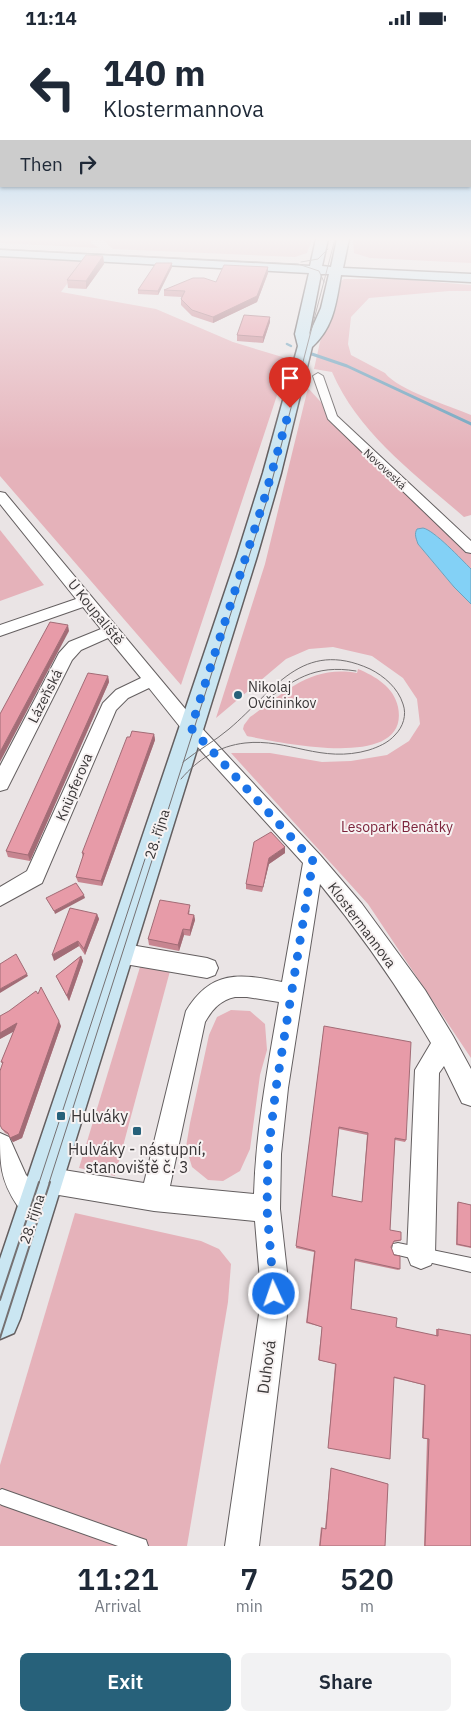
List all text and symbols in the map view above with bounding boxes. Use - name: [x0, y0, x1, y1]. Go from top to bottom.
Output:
- text: 11:14: [25, 6, 77, 30]
- text: 140 m: [103, 50, 206, 96]
- icon: left: [20, 55, 85, 120]
- text: Klostermannova: [103, 94, 264, 123]
- icon: right: [73, 150, 101, 178]
- text: Then: [20, 152, 63, 176]
- pin: [269, 357, 311, 408]
- icon: arrive: [276, 364, 304, 392]
- street label: Novoveská: [361, 446, 409, 492]
- street label: U Koupaliště: [64, 576, 128, 649]
- street label: Lázeňská: [24, 666, 66, 726]
- place label: Nikolaj Ovčininkov: [248, 678, 317, 712]
- marker: Nikolaj Ovčininkov: [232, 689, 244, 701]
- street label: Knüpferova: [52, 750, 97, 824]
- street label: 28. října: [140, 806, 174, 861]
- park label: Lesopark Benátky: [341, 818, 453, 836]
- street label: Klostermannova: [324, 879, 400, 972]
- place label: Hulváky: [71, 1106, 128, 1126]
- marker: Hulváky: [55, 1110, 67, 1122]
- marker: Hulváky - nástupní, stanoviště č. 3: [131, 1125, 143, 1137]
- place label: Hulváky - nástupní, stanoviště č. 3: [68, 1139, 206, 1177]
- street label: 28. října: [15, 1191, 49, 1246]
- position arrow: [247, 1267, 299, 1319]
- street label: Duhová: [252, 1338, 280, 1395]
- text: 11:21: [77, 1559, 159, 1598]
- text: 7: [240, 1559, 258, 1598]
- text: 520: [340, 1559, 394, 1598]
- text: Arrival: [95, 1596, 141, 1616]
- text: min: [236, 1596, 263, 1616]
- text: m: [360, 1596, 374, 1616]
- button: Exit: [20, 1653, 231, 1711]
- button: Share: [241, 1653, 451, 1711]

